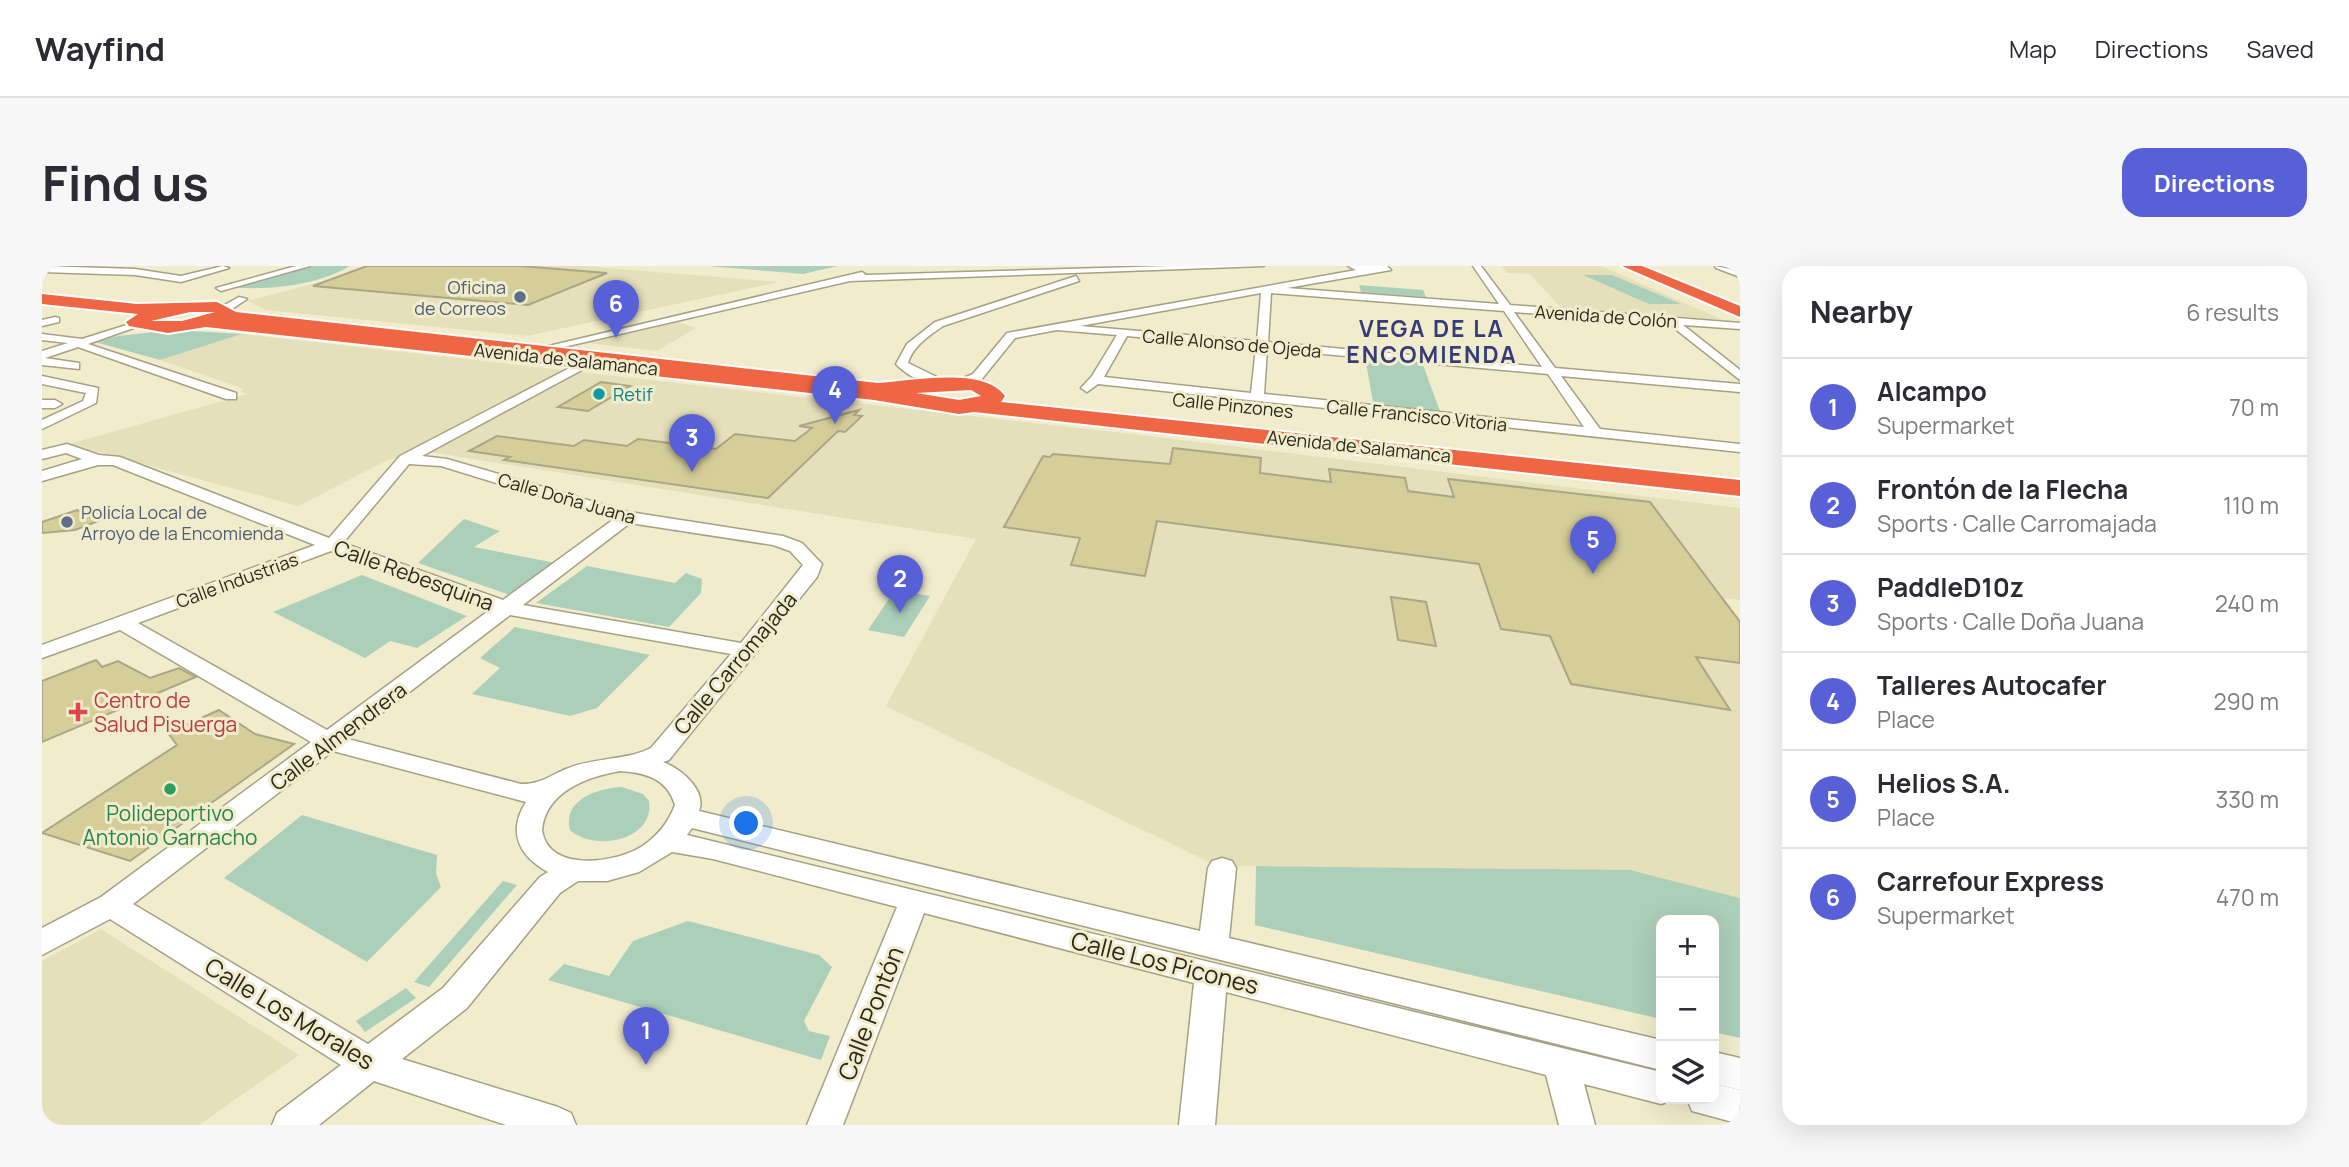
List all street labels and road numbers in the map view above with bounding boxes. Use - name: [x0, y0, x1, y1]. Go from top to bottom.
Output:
- street label: Avenida de Colón: [1534, 299, 1678, 333]
- street label: Calle Alonso de Ojeda: [1142, 323, 1322, 363]
- street label: Avenida de Salamanca: [473, 337, 659, 381]
- street label: Calle Pinzones: [1171, 387, 1295, 423]
- street label: Calle Francisco Vitoria: [1326, 394, 1508, 436]
- street label: Avenida de Salamanca: [1266, 424, 1452, 468]
- street label: Calle Doña Juana: [495, 467, 639, 529]
- street label: Calle Rebesquina: [330, 533, 498, 617]
- street label: Calle Industrias: [173, 547, 301, 613]
- street label: Calle Carromajada: [667, 586, 803, 740]
- street label: Calle Almendrera: [264, 675, 412, 797]
- street label: Calle Los Picones: [1068, 923, 1262, 1001]
- street label: Calle Pontón: [829, 941, 911, 1085]
- street label: Calle Los Morales: [199, 949, 381, 1077]

